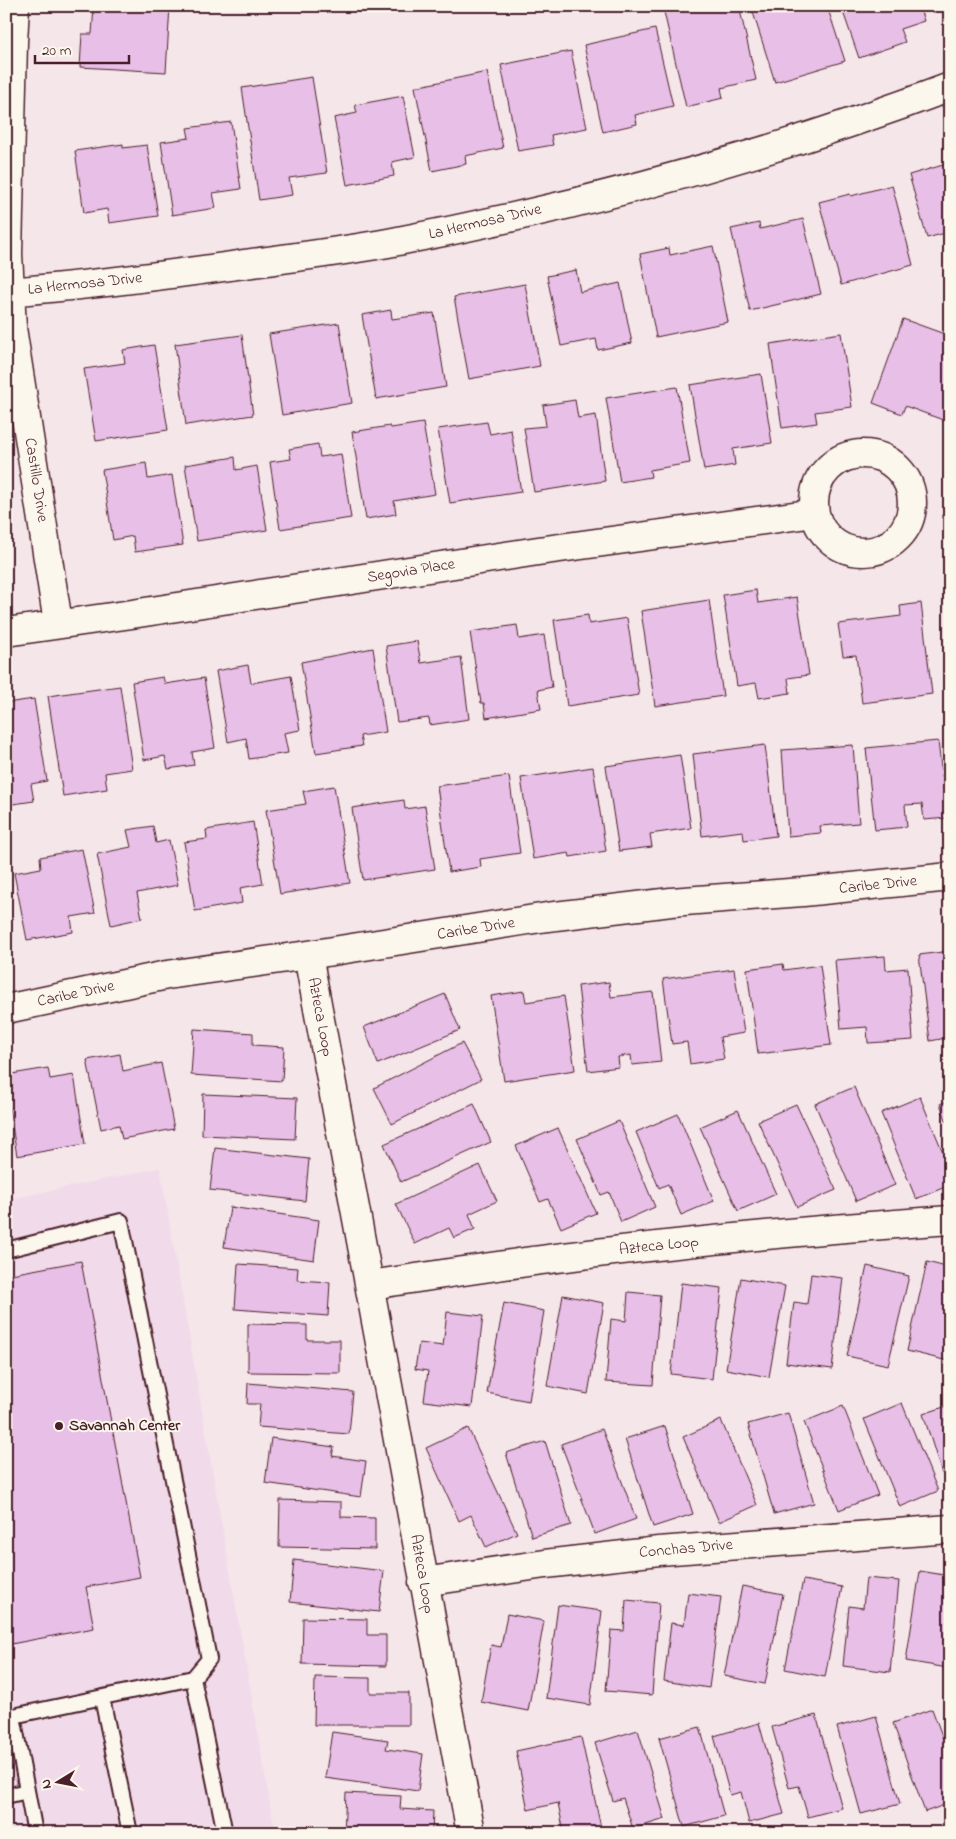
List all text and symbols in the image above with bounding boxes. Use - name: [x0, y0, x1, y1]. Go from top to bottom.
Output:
- scale bar: [35, 32, 129, 64]
- text: 20 m: [42, 40, 72, 62]
- street label: La Hermosa Drive: [426, 197, 544, 247]
- street label: La Hermosa Drive: [27, 266, 144, 302]
- street label: Castillo Drive: [18, 436, 55, 525]
- street label: Segovia Place: [365, 552, 457, 590]
- street label: Caribe Drive: [838, 869, 919, 901]
- street label: Caribe Drive: [435, 911, 517, 947]
- street label: Caribe Drive: [35, 974, 118, 1014]
- street label: Azteca Loop: [301, 975, 339, 1059]
- street label: Azteca Loop: [618, 1230, 700, 1262]
- place label: Savannah Center: [69, 1414, 181, 1438]
- marker: Savannah Center: [53, 1420, 65, 1432]
- street label: Azteca Loop: [403, 1532, 441, 1616]
- street label: Conchas Drive: [638, 1533, 735, 1565]
- north arrow: [32, 1756, 82, 1806]
- text: N: [36, 1778, 58, 1790]

